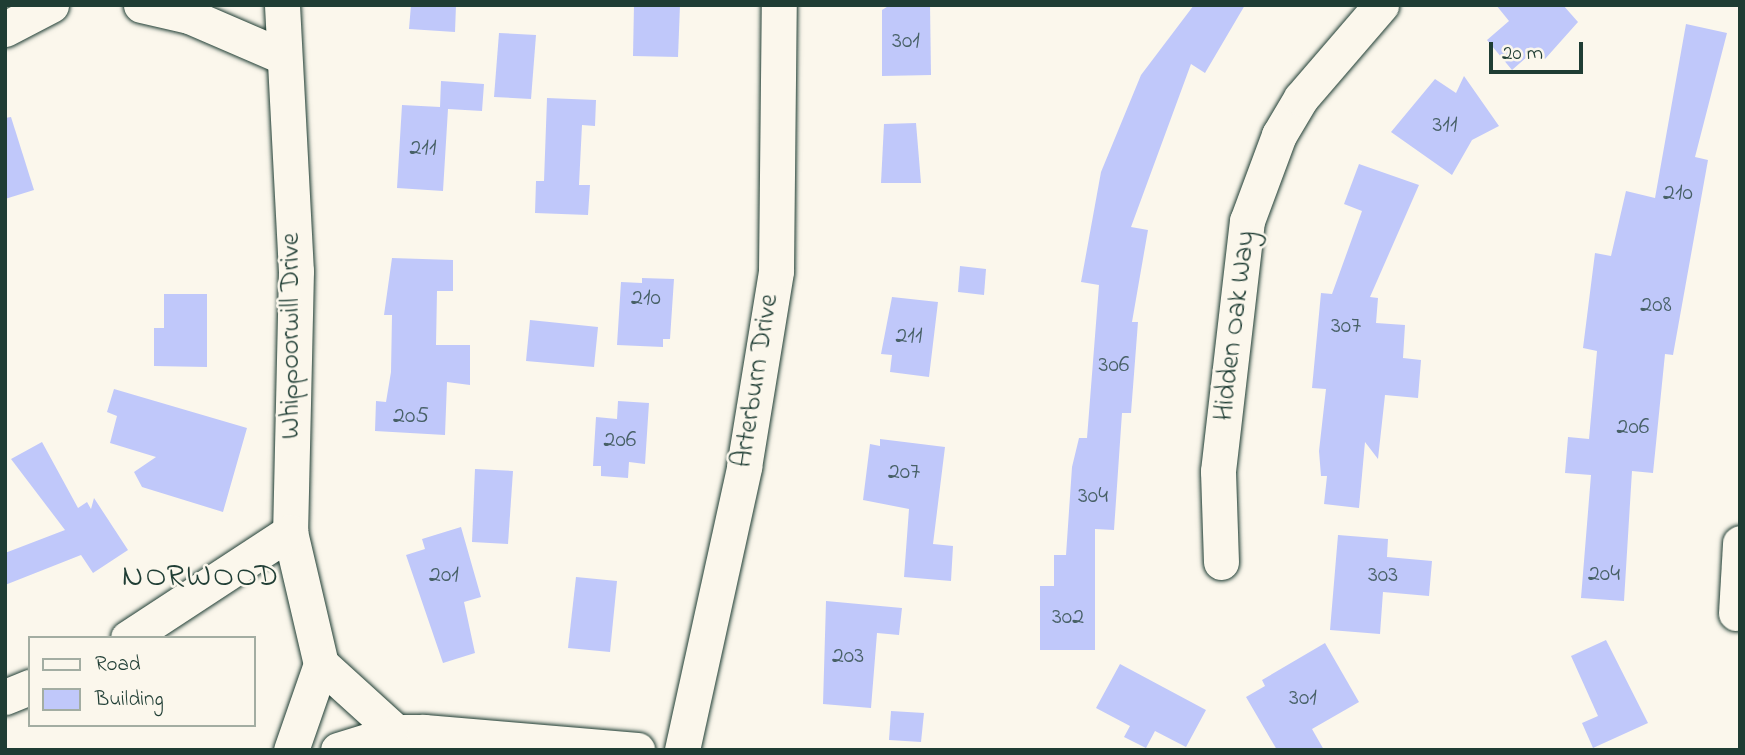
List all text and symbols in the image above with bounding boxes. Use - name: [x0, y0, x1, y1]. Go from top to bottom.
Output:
- house number: 301: [892, 28, 920, 56]
- scale bar: [1493, 28, 1588, 72]
- text: 20 m: [1502, 39, 1543, 69]
- house number: 311: [1432, 112, 1458, 140]
- house number: 211: [409, 135, 437, 163]
- house number: 210: [1663, 180, 1693, 208]
- street label: Hidden Oak Way: [1208, 229, 1264, 423]
- street label: Whippoorwill Drive: [275, 233, 309, 439]
- house number: 210: [631, 285, 661, 313]
- street label: Arterburn Drive: [727, 292, 787, 470]
- house number: 208: [1640, 292, 1672, 320]
- house number: 307: [1331, 313, 1361, 341]
- house number: 211: [895, 323, 923, 351]
- house number: 306: [1099, 352, 1129, 380]
- house number: 205: [393, 403, 429, 431]
- house number: 206: [1617, 414, 1649, 442]
- house number: 206: [604, 427, 636, 455]
- house number: 207: [888, 459, 920, 487]
- house number: 304: [1078, 483, 1108, 511]
- district label: NORWOOD: [123, 559, 279, 597]
- house number: 204: [1588, 561, 1620, 589]
- house number: 201: [429, 562, 459, 590]
- house number: 303: [1368, 562, 1398, 590]
- house number: 302: [1052, 604, 1084, 632]
- legend: [28, 636, 256, 727]
- house number: 203: [832, 643, 864, 671]
- text: Road: [95, 650, 141, 680]
- text: Building: [95, 685, 164, 715]
- house number: 301: [1289, 685, 1317, 713]

